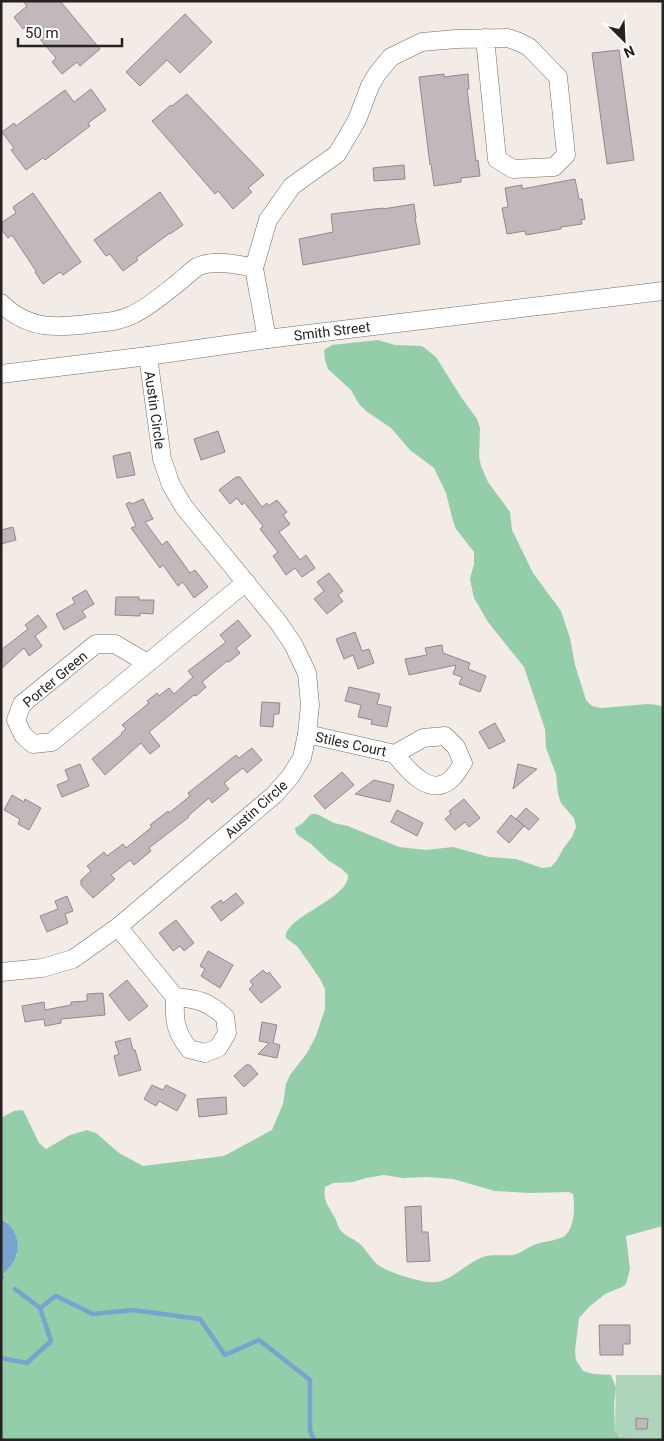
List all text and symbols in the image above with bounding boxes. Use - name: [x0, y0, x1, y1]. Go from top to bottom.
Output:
- scale bar: [18, 15, 121, 47]
- north arrow: [599, 15, 649, 65]
- text: 50 m: [25, 24, 59, 42]
- text: N: [622, 43, 637, 61]
- street label: Smith Street: [293, 318, 371, 344]
- street label: Austin Circle: [142, 370, 168, 450]
- street label: Porter Green: [20, 648, 90, 710]
- street label: Stiles Court: [314, 729, 388, 759]
- street label: Austin Circle: [221, 777, 291, 841]

